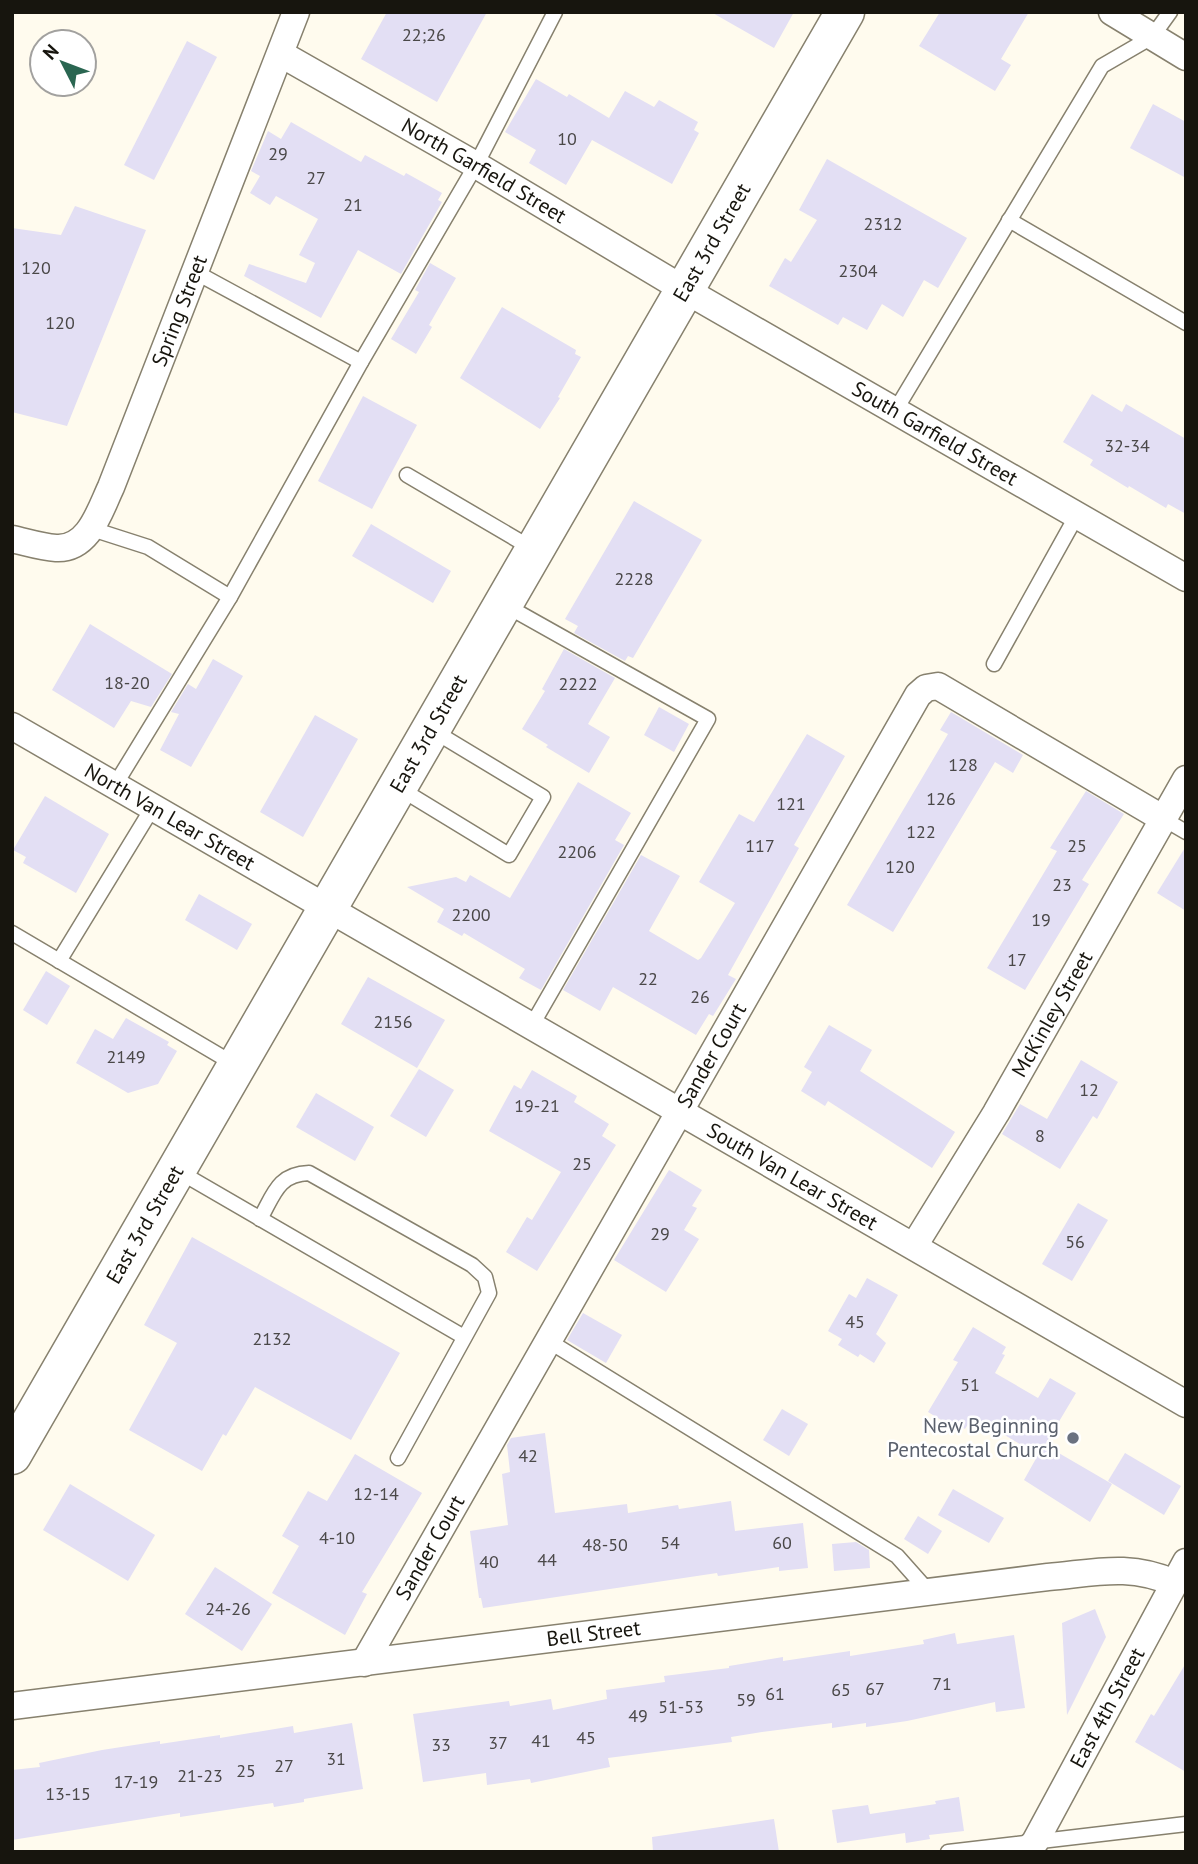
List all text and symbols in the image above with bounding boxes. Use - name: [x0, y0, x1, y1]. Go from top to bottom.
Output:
- house number: 22;26: [402, 23, 446, 46]
- north arrow: [28, 28, 98, 98]
- text: N: [37, 39, 63, 64]
- street label: North Garfield Street: [397, 111, 572, 229]
- house number: 10: [557, 127, 577, 150]
- house number: 29: [268, 142, 288, 165]
- house number: 27: [306, 166, 326, 189]
- street label: East 3rd Street: [667, 178, 756, 306]
- house number: 21: [343, 193, 363, 216]
- house number: 2312: [863, 212, 903, 235]
- street label: Spring Street: [145, 251, 213, 370]
- house number: 120: [21, 256, 51, 279]
- house number: 2304: [838, 259, 878, 282]
- house number: 120: [45, 311, 75, 334]
- street label: South Garfield Street: [847, 375, 1023, 491]
- house number: 32-34: [1104, 434, 1150, 457]
- house number: 2228: [614, 567, 654, 590]
- street label: East 3rd Street: [383, 669, 473, 797]
- house number: 18-20: [104, 671, 150, 694]
- house number: 2222: [558, 672, 598, 695]
- house number: 128: [948, 753, 978, 776]
- street label: North Van Lear Street: [80, 757, 260, 876]
- house number: 126: [926, 787, 956, 810]
- house number: 121: [776, 792, 806, 815]
- house number: 122: [906, 820, 936, 843]
- house number: 117: [745, 834, 775, 857]
- house number: 25: [1067, 834, 1087, 857]
- house number: 2206: [557, 840, 597, 863]
- house number: 120: [885, 855, 915, 878]
- house number: 23: [1052, 873, 1072, 896]
- house number: 2200: [451, 903, 491, 926]
- house number: 19: [1031, 908, 1051, 931]
- street label: McKinley Street: [1005, 946, 1098, 1082]
- house number: 17: [1007, 948, 1027, 971]
- house number: 22: [638, 967, 658, 990]
- house number: 26: [690, 985, 710, 1008]
- street label: Sander Court: [671, 998, 752, 1113]
- house number: 2156: [373, 1010, 413, 1033]
- house number: 2149: [106, 1045, 146, 1068]
- house number: 12: [1079, 1078, 1099, 1101]
- house number: 19-21: [514, 1094, 560, 1117]
- street label: South Van Lear Street: [702, 1116, 883, 1236]
- house number: 8: [1035, 1124, 1045, 1147]
- house number: 25: [572, 1152, 592, 1175]
- street label: East 3rd Street: [100, 1160, 189, 1288]
- house number: 29: [650, 1222, 670, 1245]
- house number: 56: [1065, 1230, 1085, 1253]
- house number: 45: [845, 1310, 865, 1333]
- house number: 2132: [252, 1327, 292, 1350]
- house number: 51: [960, 1373, 980, 1396]
- place label: New Beginning Pentecostal Church: [887, 1412, 1059, 1463]
- marker: New Beginning Pentecostal Church: [1065, 1430, 1081, 1446]
- house number: 42: [518, 1444, 538, 1467]
- house number: 12-14: [353, 1482, 399, 1505]
- street label: Sander Court: [389, 1490, 470, 1605]
- house number: 4-10: [319, 1526, 355, 1549]
- house number: 54: [660, 1531, 680, 1554]
- house number: 60: [772, 1531, 792, 1554]
- house number: 48-50: [582, 1533, 628, 1556]
- house number: 44: [537, 1548, 557, 1571]
- house number: 40: [479, 1550, 499, 1573]
- house number: 24-26: [205, 1597, 251, 1620]
- street label: Bell Street: [545, 1614, 642, 1652]
- street label: East 4th Street: [1064, 1643, 1150, 1772]
- house number: 71: [932, 1672, 952, 1695]
- house number: 67: [865, 1677, 885, 1700]
- house number: 65: [831, 1678, 851, 1701]
- house number: 61: [765, 1682, 785, 1705]
- house number: 59: [736, 1688, 756, 1711]
- house number: 51-53: [658, 1695, 704, 1718]
- house number: 49: [628, 1704, 648, 1727]
- house number: 45: [576, 1726, 596, 1749]
- house number: 41: [531, 1729, 551, 1752]
- house number: 37: [488, 1731, 508, 1754]
- house number: 33: [431, 1733, 451, 1756]
- house number: 31: [326, 1747, 346, 1770]
- house number: 27: [274, 1754, 294, 1777]
- house number: 25: [236, 1759, 256, 1782]
- house number: 21-23: [177, 1764, 223, 1787]
- house number: 17-19: [114, 1770, 158, 1793]
- house number: 13-15: [45, 1782, 91, 1805]

